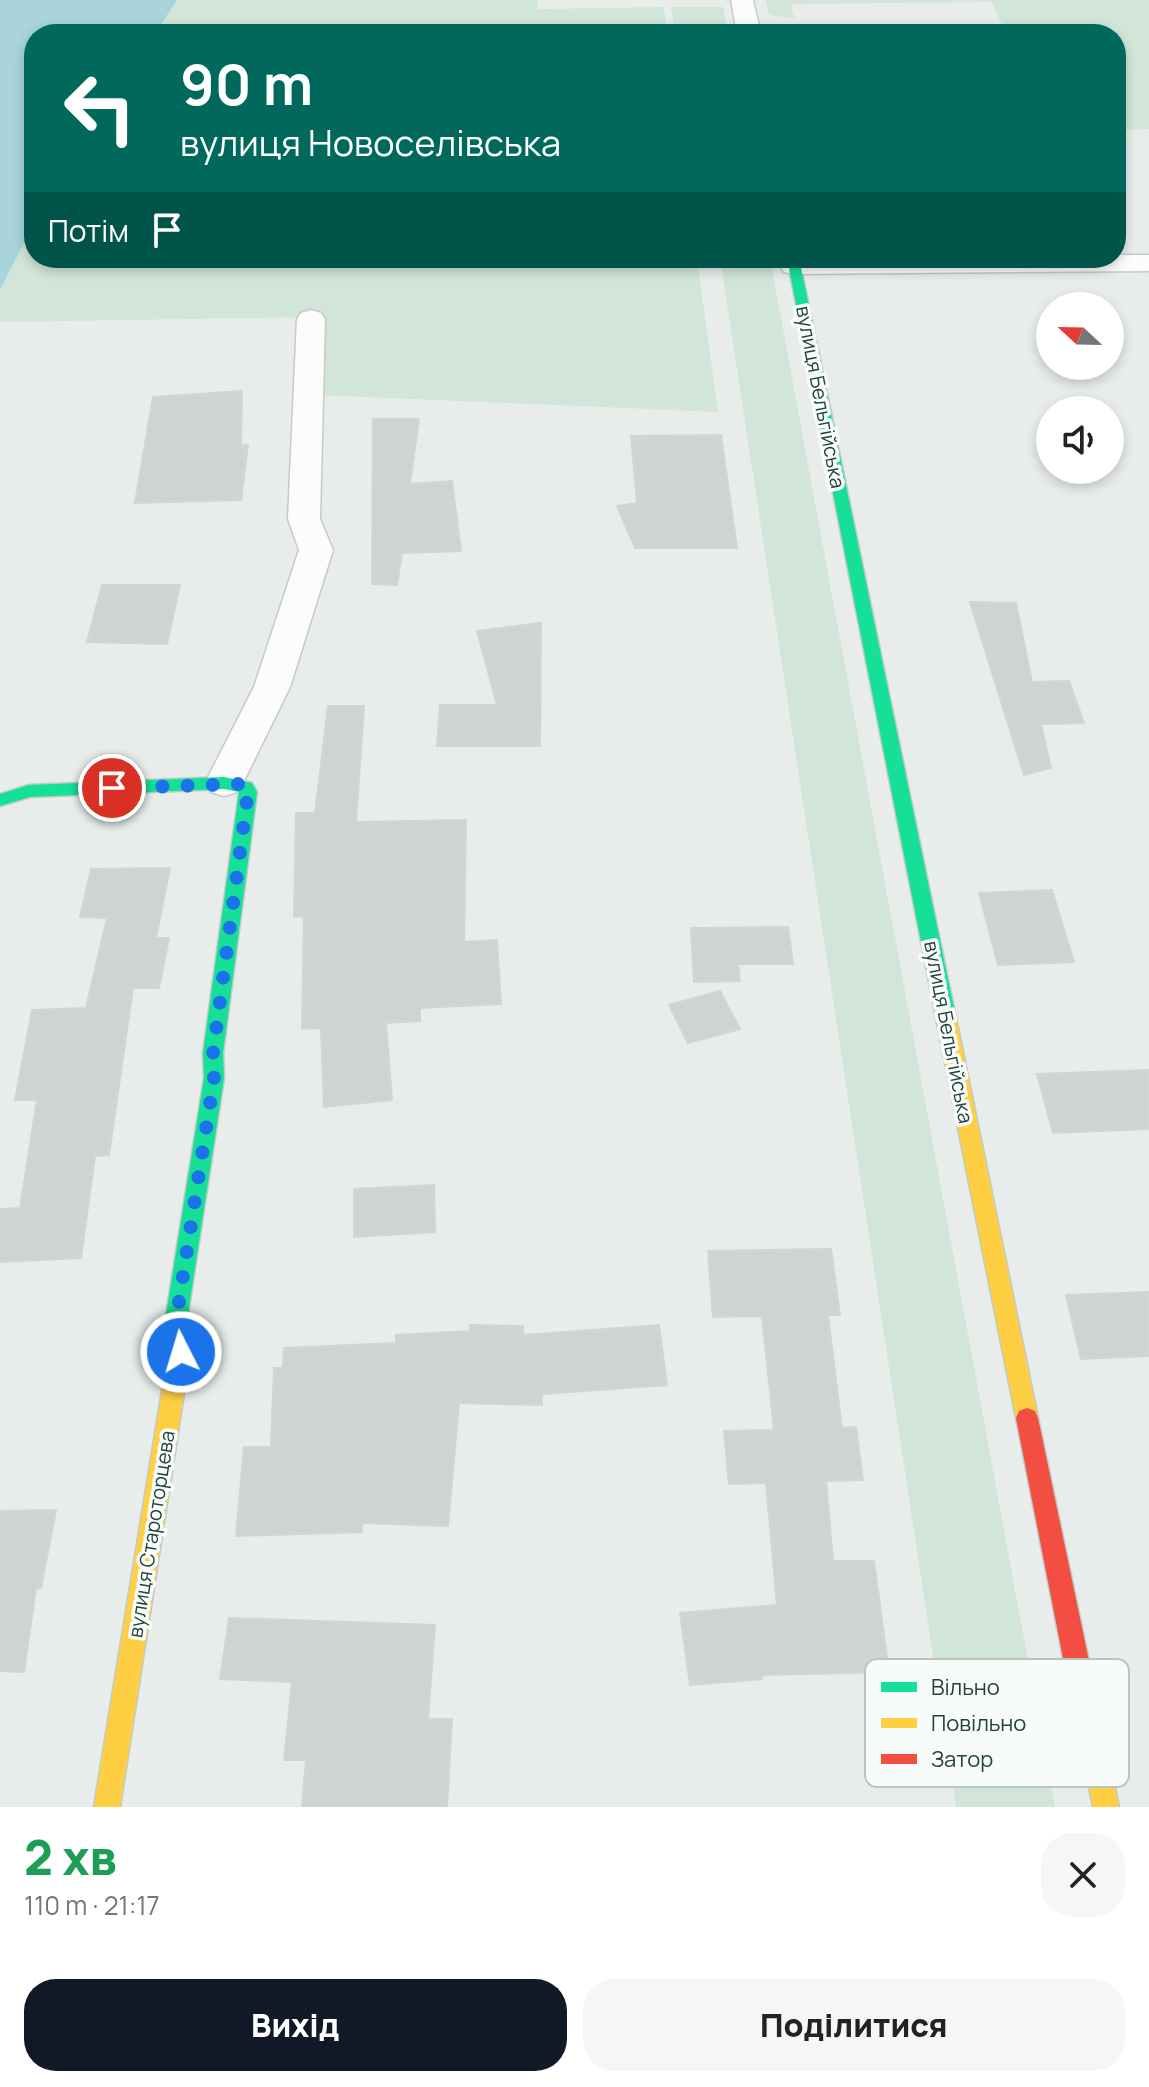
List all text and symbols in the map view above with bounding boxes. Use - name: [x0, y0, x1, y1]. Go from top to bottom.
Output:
- text: 90 m: [180, 45, 313, 122]
- icon: left: [48, 56, 152, 160]
- text: вулиця Новоселівська: [180, 118, 561, 167]
- icon: arrive: [145, 208, 189, 252]
- text: Потім: [48, 210, 129, 251]
- north arrow: [1036, 292, 1124, 380]
- map controls: [1036, 292, 1124, 484]
- street label: вулиця Бельгійська: [790, 303, 852, 491]
- button: sound: [1036, 396, 1124, 484]
- pin: [78, 754, 146, 822]
- icon: arrive: [90, 766, 134, 810]
- street label: вулиця Бельгійська: [918, 938, 980, 1126]
- position arrow: [139, 1310, 223, 1394]
- street label: вулиця Староторцева: [121, 1429, 181, 1639]
- legend: [865, 1659, 1129, 1787]
- text: Вільно: [931, 1672, 1000, 1702]
- text: Повільно: [931, 1708, 1026, 1738]
- text: Затор: [931, 1744, 993, 1774]
- text: 2 хв: [24, 1824, 117, 1889]
- button: close: [1041, 1833, 1125, 1917]
- text: 110 m · 21:17: [24, 1887, 160, 1923]
- button: Вихід: [24, 1979, 567, 2071]
- button: Поділитися: [583, 1979, 1125, 2071]

